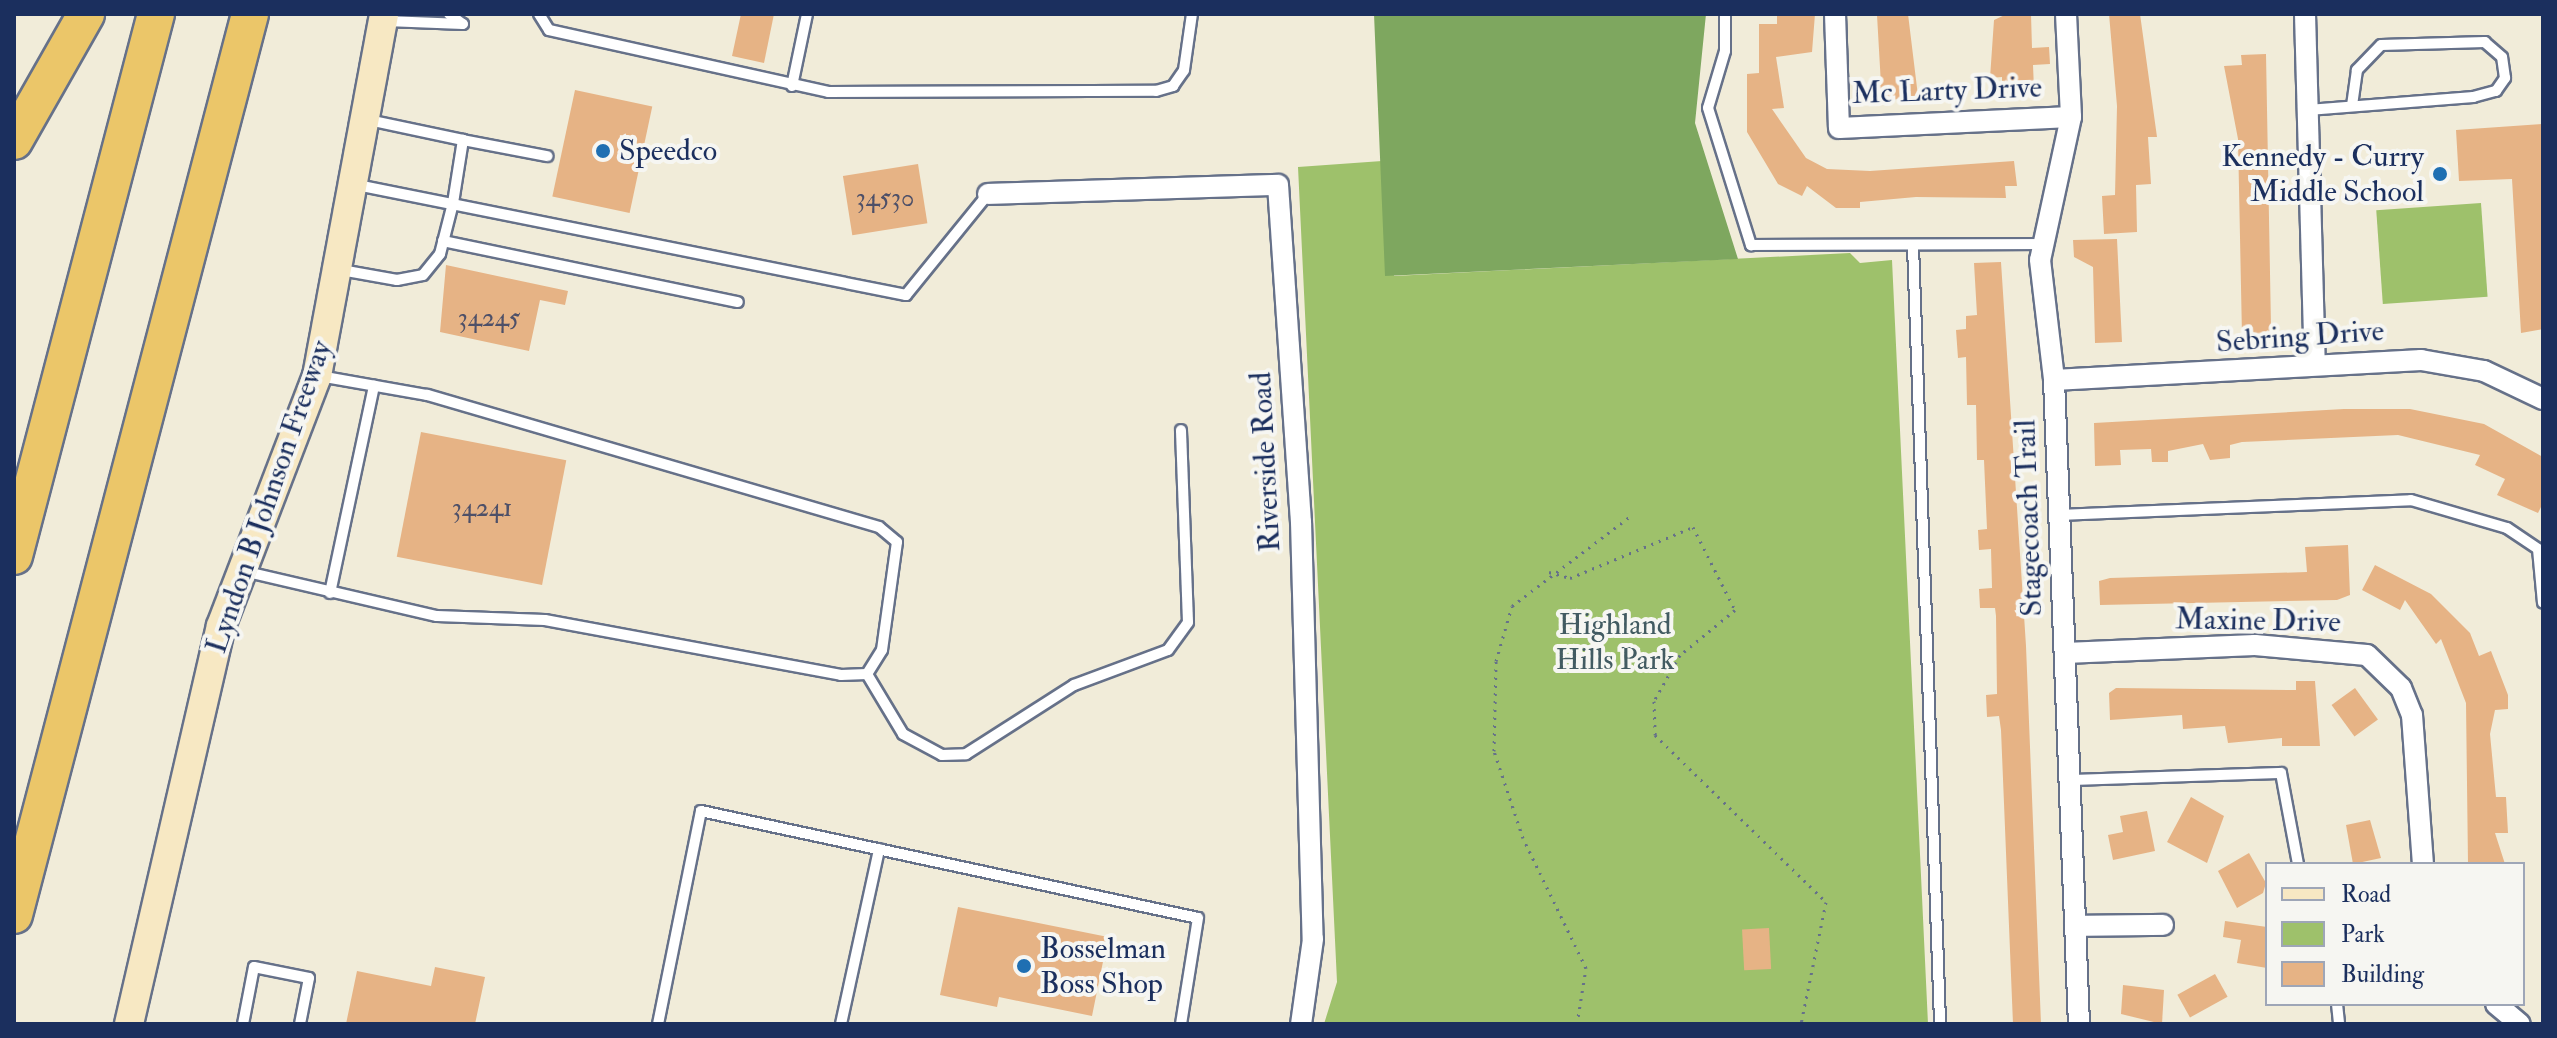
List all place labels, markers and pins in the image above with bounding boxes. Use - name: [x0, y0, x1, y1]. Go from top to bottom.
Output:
- place label: Speedco: [619, 133, 717, 169]
- place label: Kennedy - Curry Middle School: [2221, 139, 2424, 210]
- marker: Speedco: [594, 142, 612, 160]
- marker: Kennedy - Curry Middle School: [2431, 165, 2449, 183]
- place label: Bosselman Boss Shop: [1040, 931, 1166, 1002]
- marker: Bosselman Boss Shop: [1015, 957, 1033, 975]

